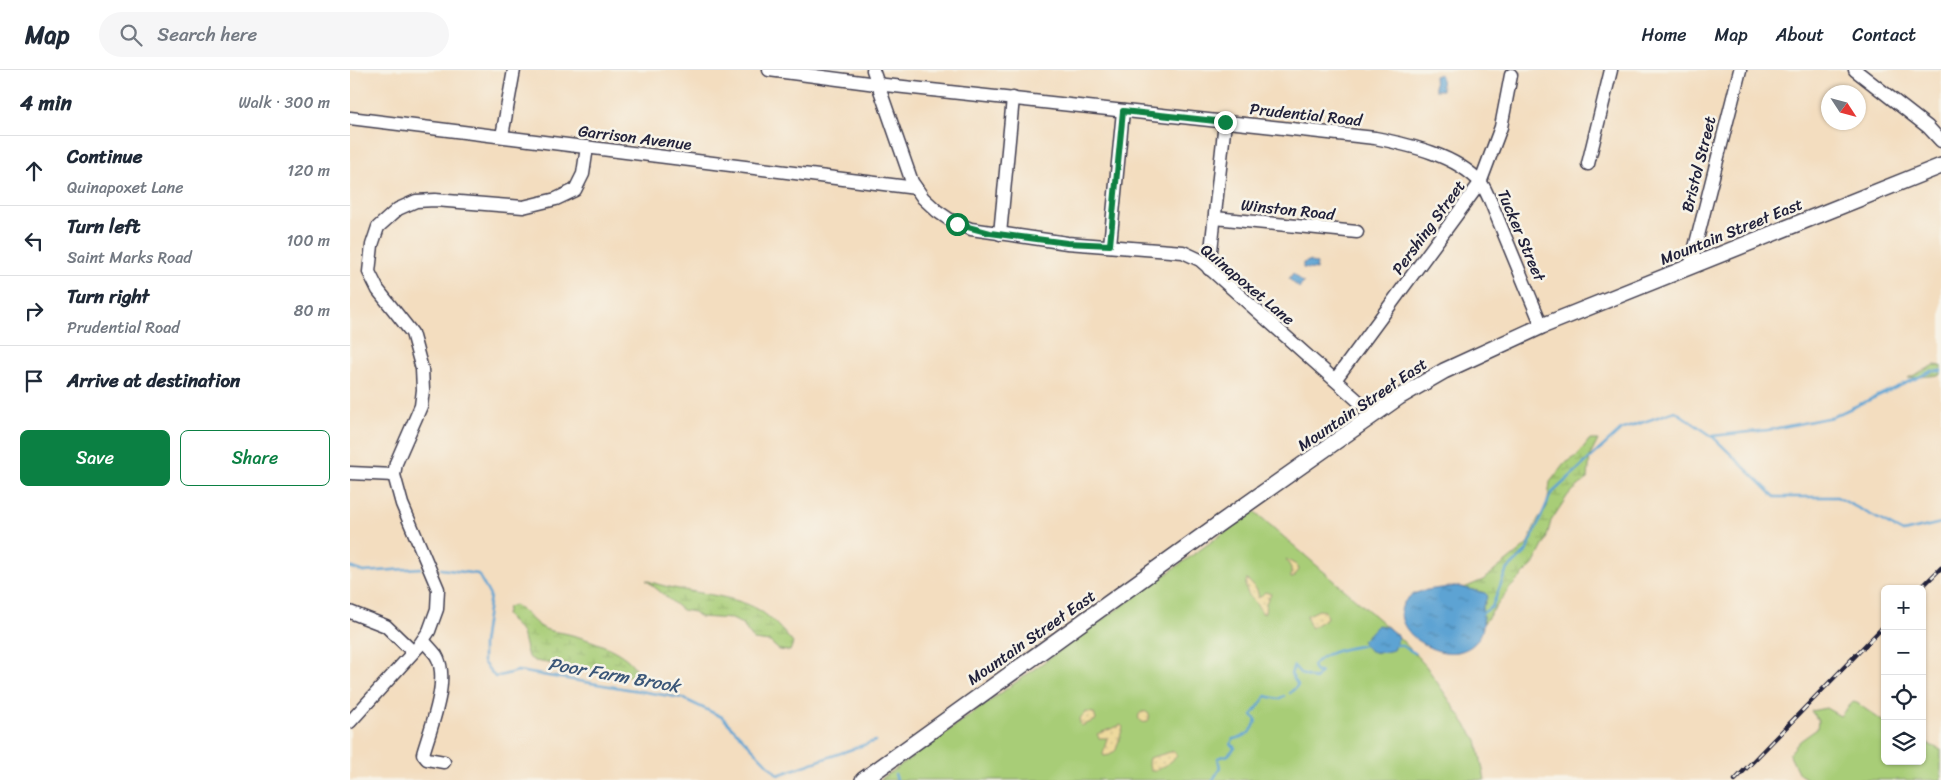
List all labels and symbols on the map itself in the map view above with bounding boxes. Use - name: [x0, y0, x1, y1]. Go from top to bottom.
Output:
- north arrow: [1821, 85, 1866, 130]
- street label: Prudential Road: [1248, 94, 1365, 135]
- route end: [1214, 111, 1237, 134]
- street label: Bristol Street: [1673, 113, 1724, 215]
- street label: Garrison Avenue: [577, 116, 694, 159]
- street label: Pershing Street: [1384, 173, 1473, 281]
- street label: Tucker Street: [1489, 185, 1554, 286]
- street label: Winston Road: [1240, 190, 1338, 229]
- street label: Mountain Street East: [1655, 190, 1807, 273]
- route start: [946, 213, 969, 236]
- street label: Quinapoxet Lane: [1194, 236, 1302, 333]
- street label: Mountain Street East: [1291, 350, 1433, 459]
- street label: Mountain Street East: [961, 582, 1102, 693]
- water label: Poor Farm Brook: [546, 648, 685, 703]

